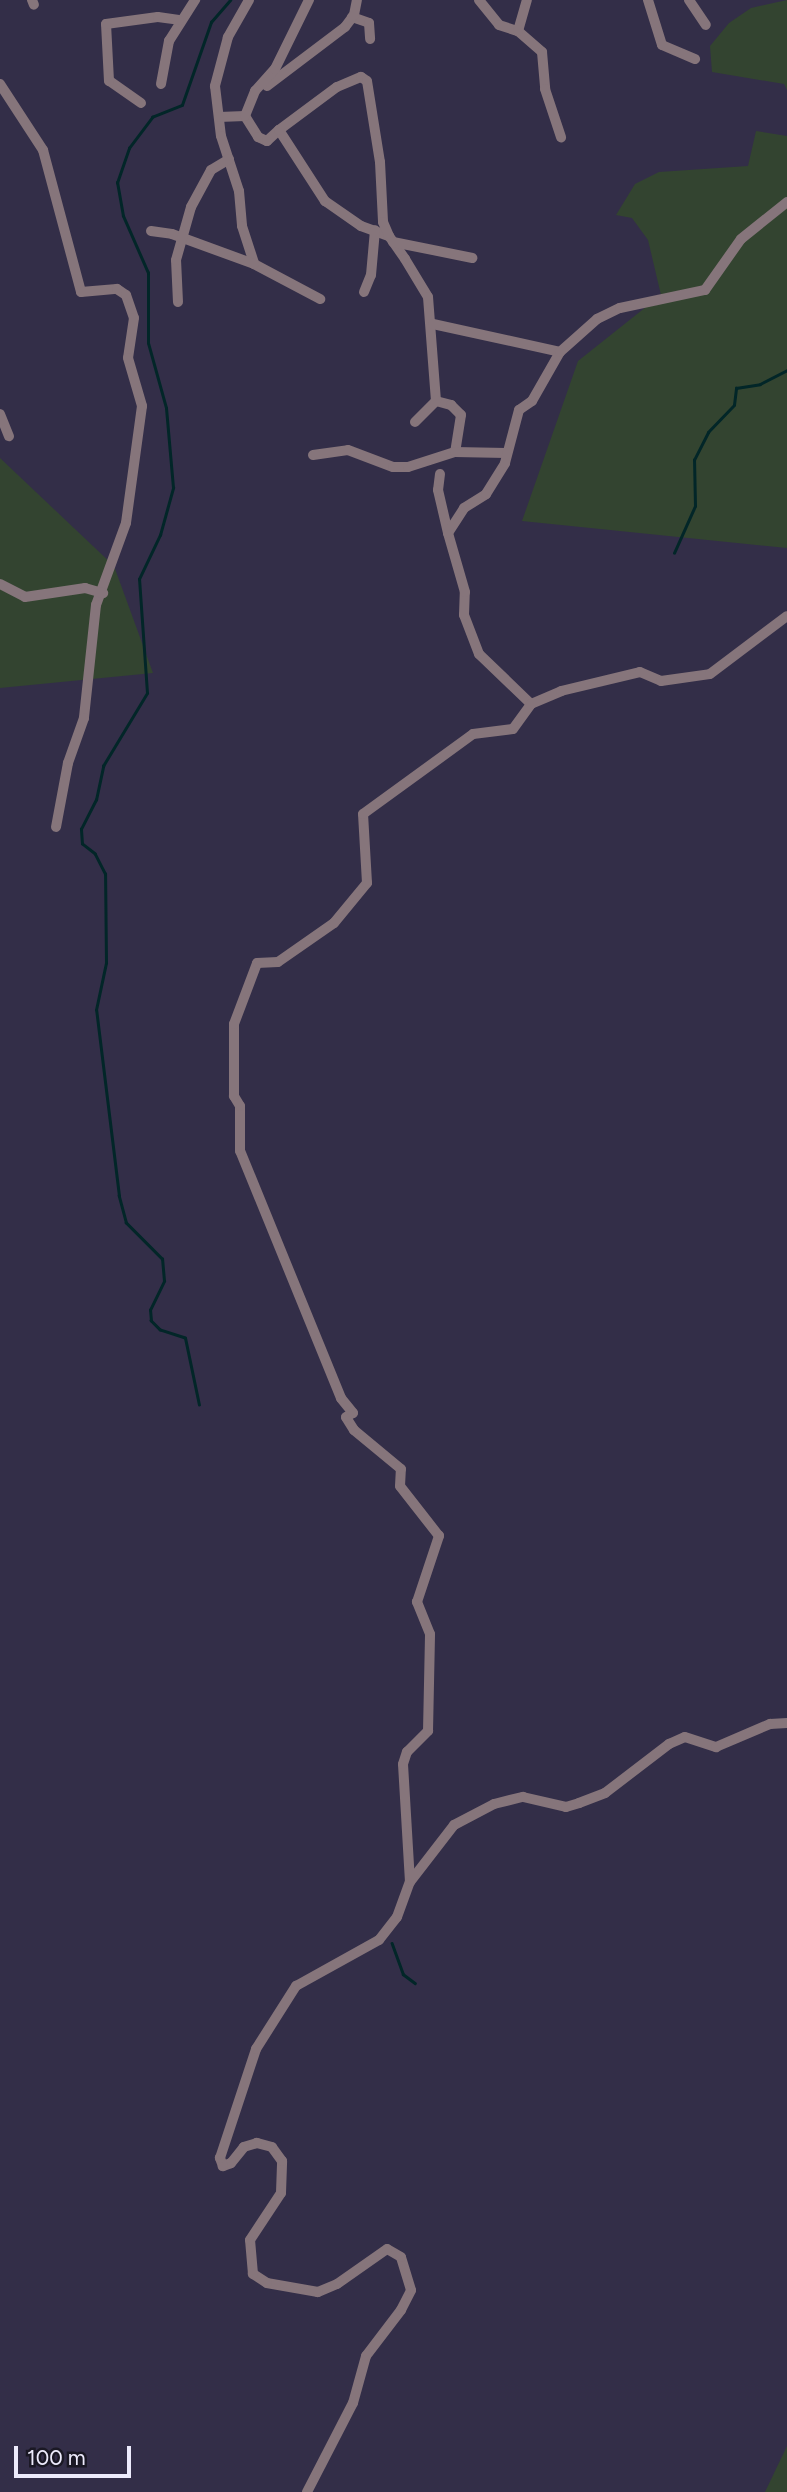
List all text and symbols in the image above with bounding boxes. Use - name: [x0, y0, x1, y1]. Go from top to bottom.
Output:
- scale bar: [18, 2432, 135, 2476]
- text: 100 m: [27, 2445, 86, 2470]

